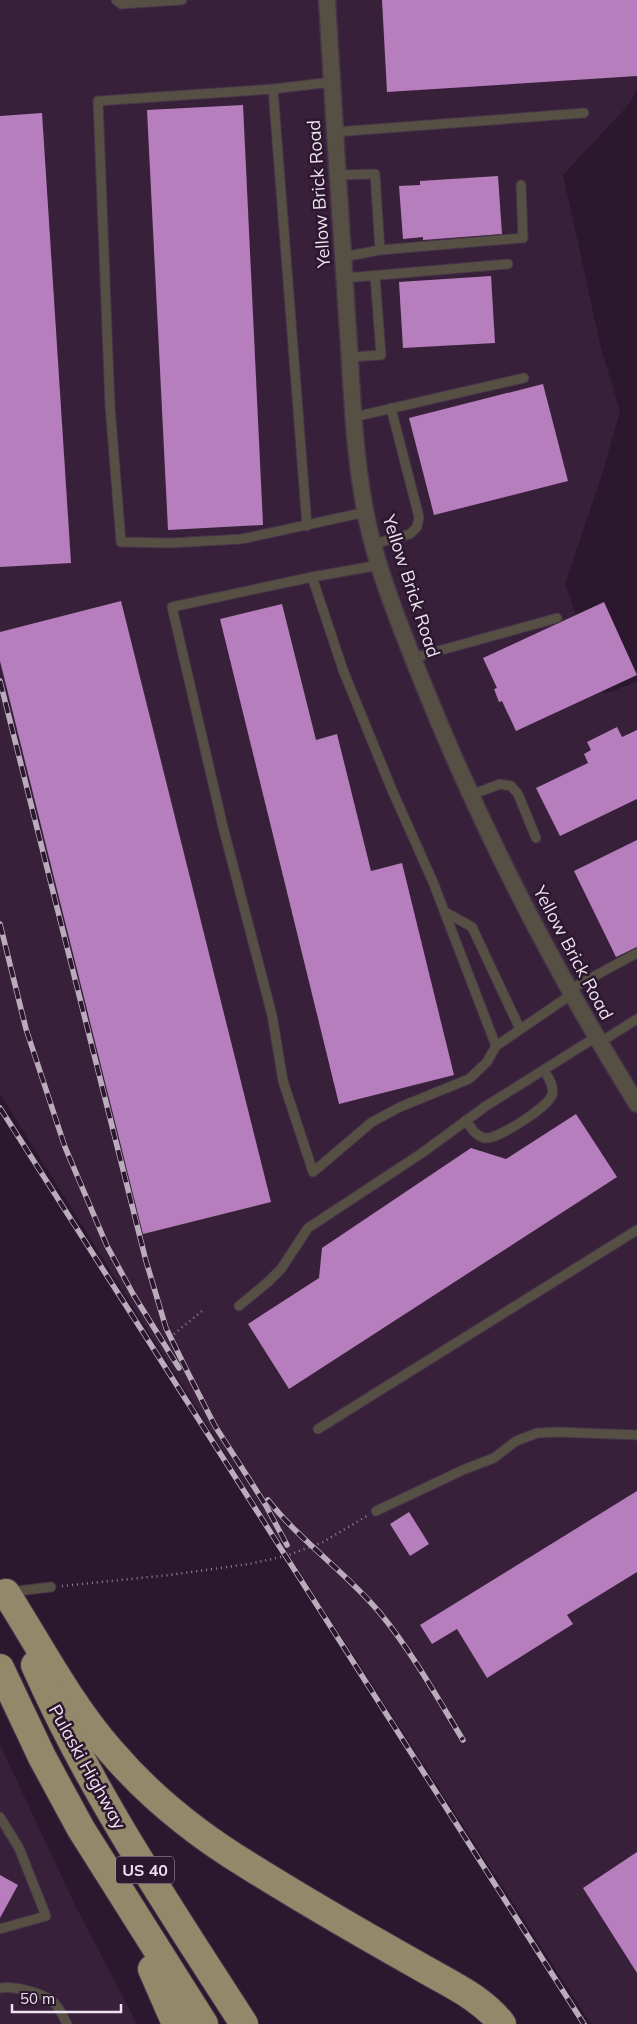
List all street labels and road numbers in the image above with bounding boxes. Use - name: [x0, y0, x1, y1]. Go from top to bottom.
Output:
- street label: Yellow Brick Road: [302, 119, 335, 270]
- street label: Yellow Brick Road: [377, 511, 445, 660]
- street label: Yellow Brick Road: [528, 881, 618, 1024]
- street label: Pulaski Highway: [44, 1700, 131, 1834]
- road number: US 40: [116, 1856, 174, 1884]

